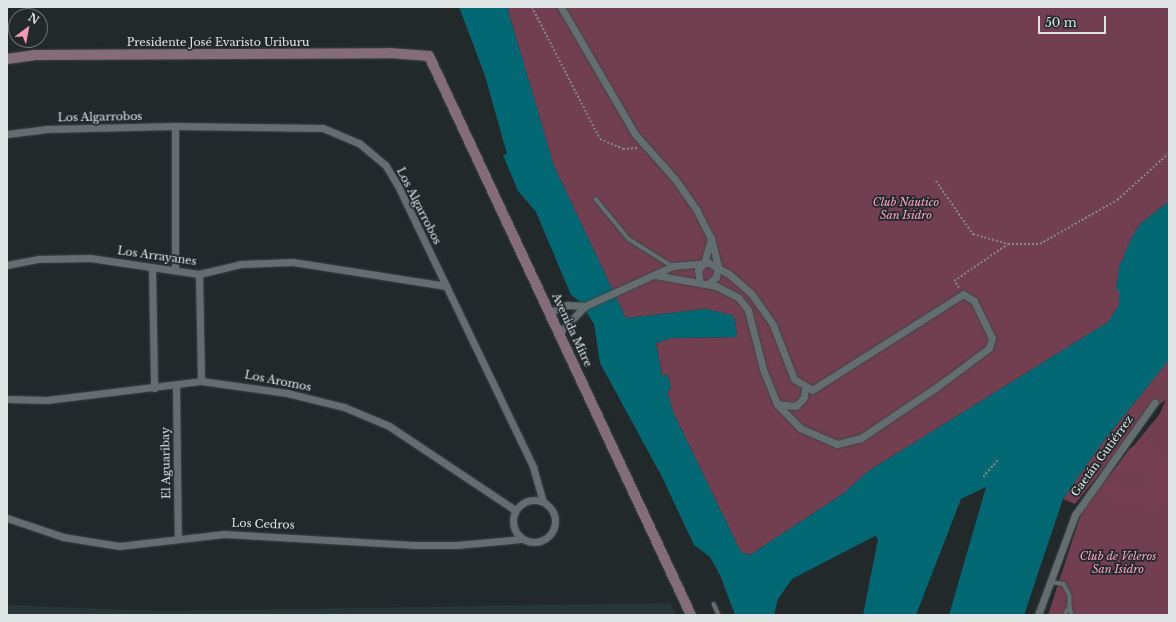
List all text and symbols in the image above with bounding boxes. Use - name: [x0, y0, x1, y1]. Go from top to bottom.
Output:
- north arrow: [8, 8, 48, 48]
- scale bar: [1040, 8, 1108, 34]
- text: N: [26, 10, 42, 27]
- text: 50 m: [1045, 15, 1077, 30]
- street label: Presidente José Evaristo Uriburu: [127, 35, 309, 49]
- street label: Los Algarrobos: [57, 110, 143, 124]
- street label: Los Algarrobos: [394, 165, 444, 247]
- park label: Club Náutico San Isidro: [873, 196, 939, 222]
- street label: Los Arrayanes: [116, 244, 198, 268]
- street label: Avenida Mitre: [549, 291, 595, 369]
- street label: Los Aromos: [243, 368, 313, 394]
- street label: Gaetán Gutiérrez: [1068, 413, 1136, 499]
- street label: El Aguaribay: [159, 427, 173, 499]
- street label: Los Cedros: [231, 516, 295, 532]
- park label: Club de Veleros San Isidro: [1080, 550, 1156, 576]

